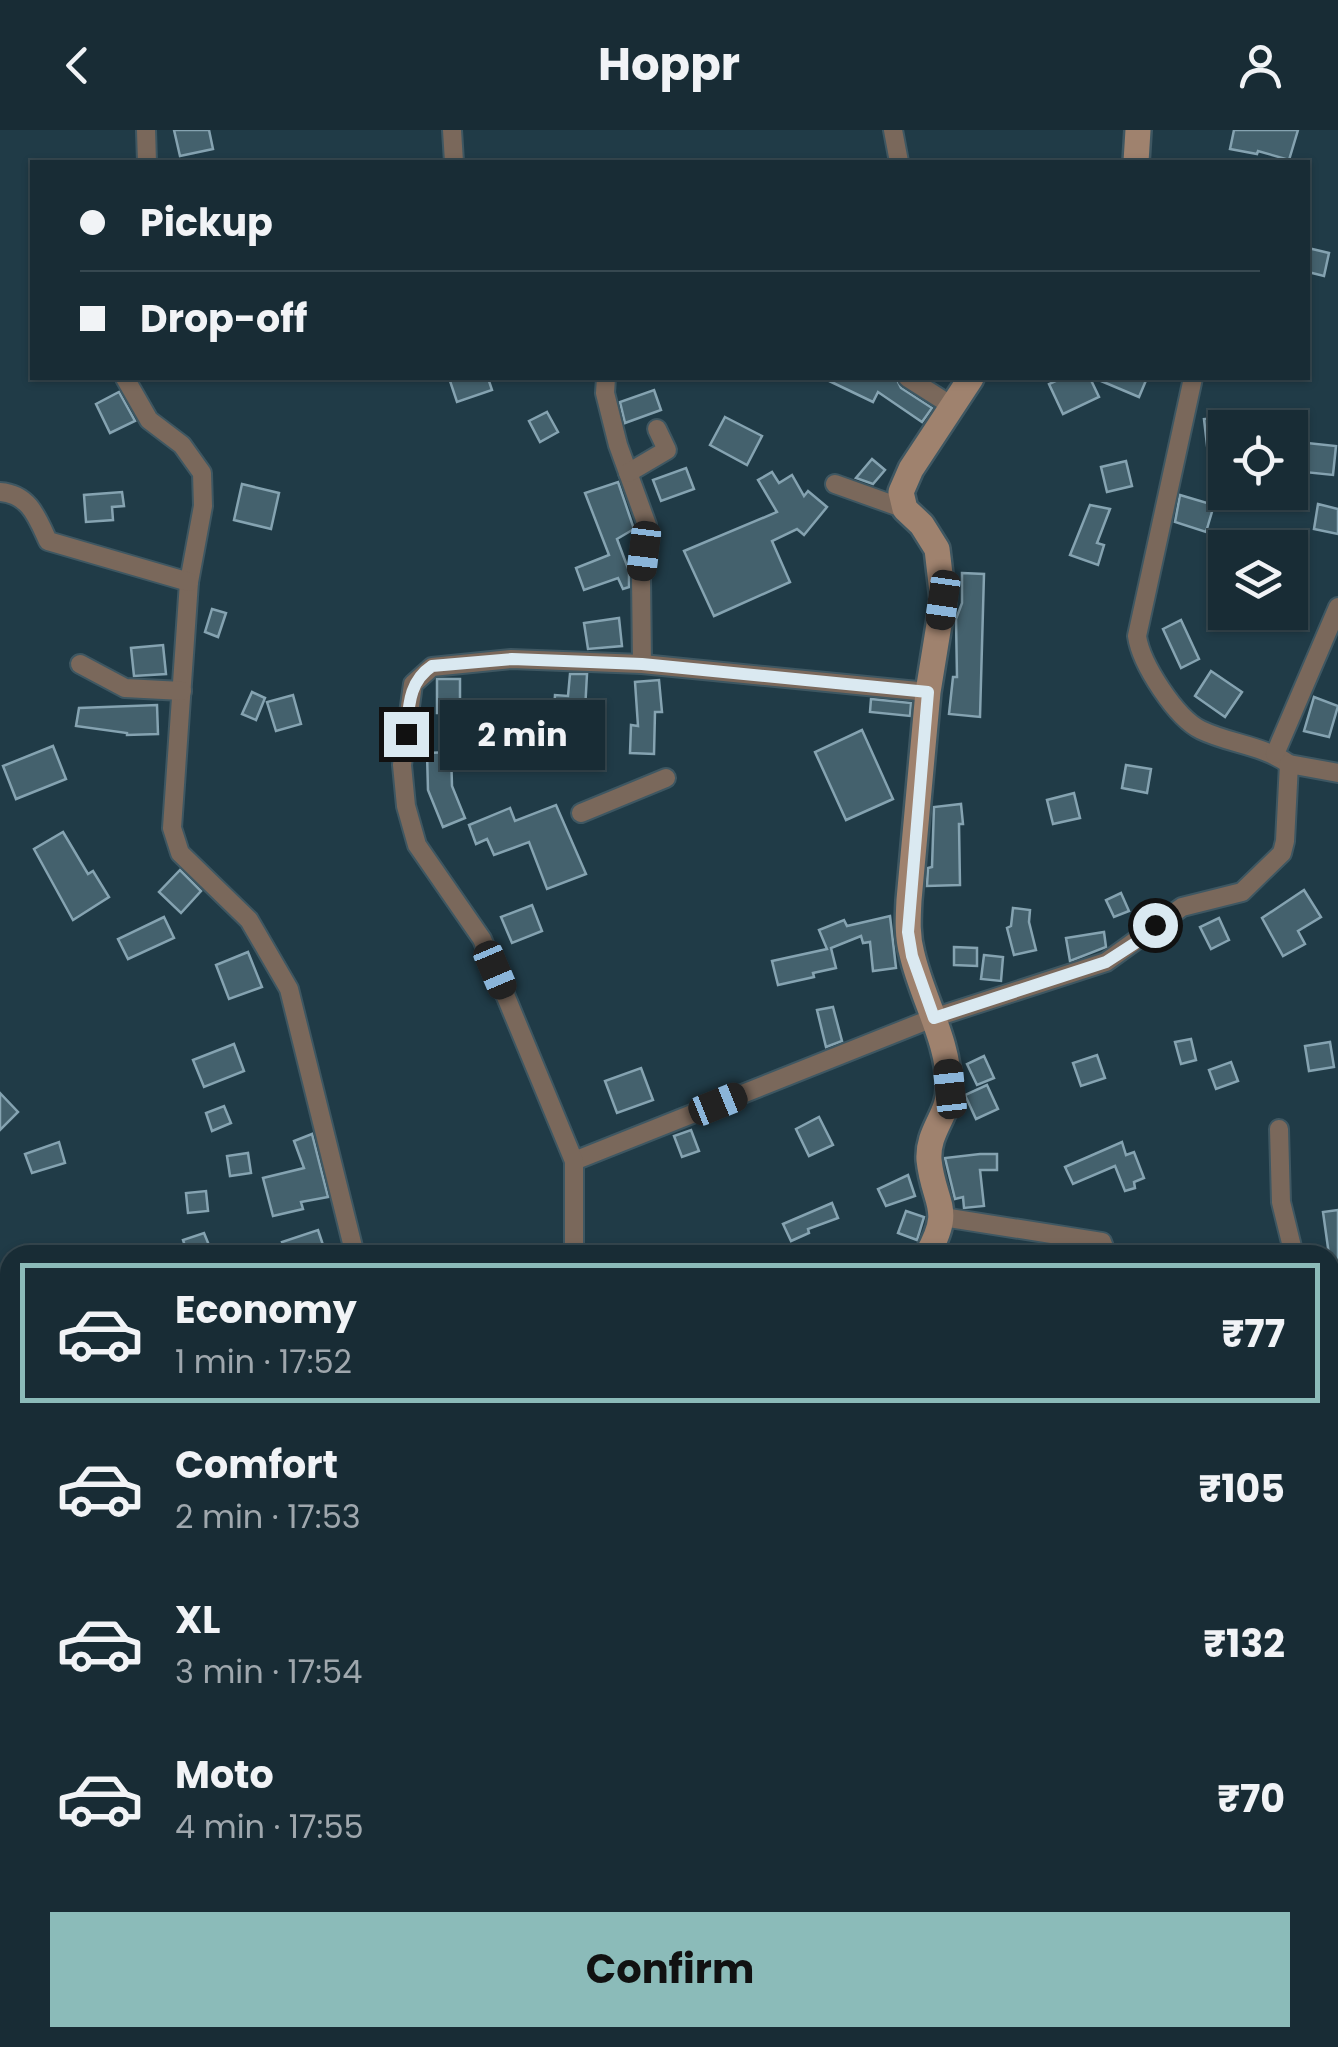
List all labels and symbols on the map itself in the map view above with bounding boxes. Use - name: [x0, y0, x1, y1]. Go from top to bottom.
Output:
- car: [625, 519, 663, 583]
- car: [924, 568, 962, 632]
- callout: 2 min: [441, 699, 606, 769]
- route end: [384, 712, 429, 757]
- route start: [1133, 903, 1178, 948]
- car: [469, 937, 521, 1003]
- car: [932, 1058, 968, 1120]
- car: [685, 1079, 751, 1129]

